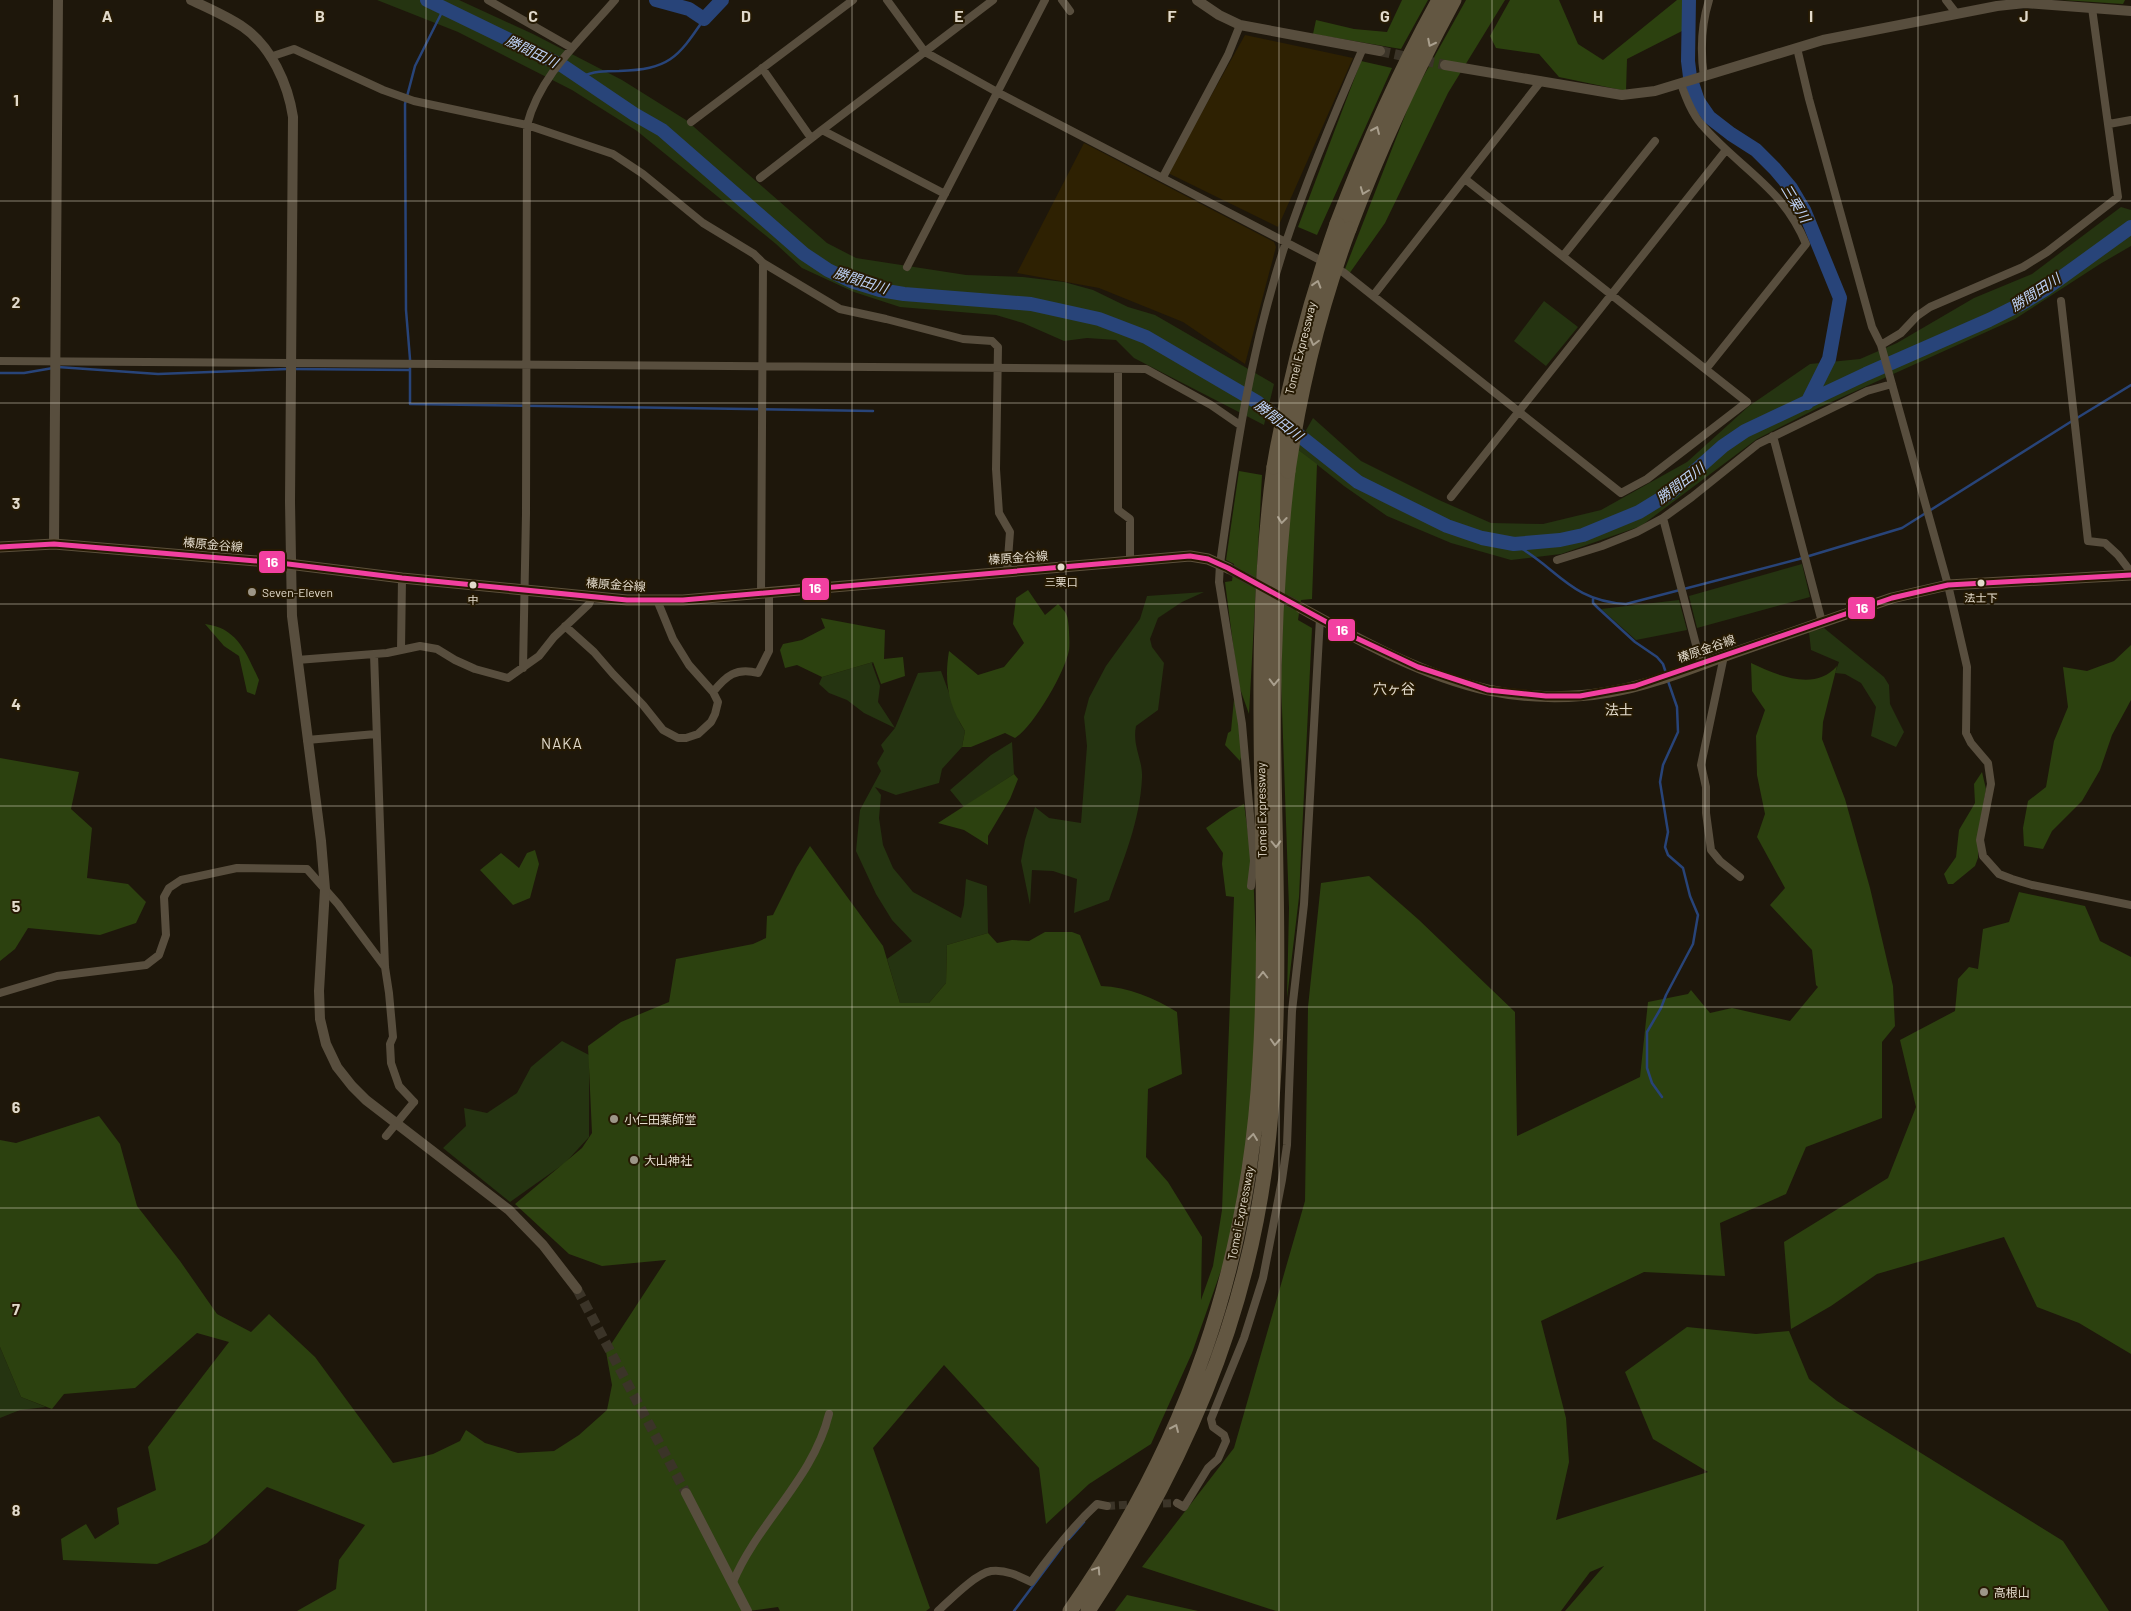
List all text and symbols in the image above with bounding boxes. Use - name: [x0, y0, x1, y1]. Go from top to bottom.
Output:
- text: A: [102, 6, 113, 25]
- text: B: [315, 6, 325, 25]
- text: C: [528, 6, 538, 25]
- text: D: [741, 6, 751, 25]
- text: E: [954, 6, 964, 25]
- text: F: [1168, 6, 1177, 25]
- text: G: [1380, 6, 1390, 25]
- text: H: [1593, 6, 1603, 25]
- text: I: [1809, 6, 1813, 25]
- text: J: [2019, 6, 2029, 25]
- water label: 勝間田川: [503, 31, 563, 72]
- one-way arrow: [1427, 38, 1437, 47]
- text: 1: [13, 90, 19, 109]
- one-way arrow: [1369, 126, 1380, 135]
- water label: 三栗川: [1778, 181, 1815, 227]
- one-way arrow: [1360, 186, 1370, 195]
- water label: 勝間田川: [832, 263, 892, 297]
- water label: 勝間田川: [2007, 269, 2065, 314]
- one-way arrow: [1311, 280, 1321, 288]
- text: 2: [12, 292, 21, 311]
- street label: Tomei Expressway: [1282, 300, 1318, 396]
- one-way arrow: [1309, 338, 1320, 347]
- water label: 勝間田川: [1252, 396, 1308, 445]
- water label: 勝間田川: [1653, 458, 1709, 507]
- text: 3: [12, 493, 20, 512]
- one-way arrow: [1277, 516, 1288, 524]
- street label: 榛原金谷線: [182, 534, 244, 554]
- street label: 榛原金谷線: [988, 548, 1048, 566]
- line badge: 16: [258, 550, 286, 574]
- text: 16: [266, 553, 279, 570]
- marker: 三栗口: [1056, 562, 1066, 572]
- street label: 榛原金谷線: [586, 575, 646, 593]
- place label: 三栗口: [1045, 575, 1078, 588]
- line badge: 16: [801, 577, 830, 601]
- marker: 法士下: [1976, 578, 1986, 588]
- text: 16: [809, 579, 822, 596]
- marker: 中: [468, 580, 478, 590]
- place label: Seven-Eleven: [262, 585, 333, 599]
- marker: Seven-Eleven: [246, 586, 258, 598]
- place label: 法士下: [1965, 591, 1998, 604]
- place label: 中: [468, 593, 479, 606]
- line badge: 16: [1847, 596, 1876, 620]
- text: 16: [1856, 599, 1869, 616]
- line badge: 16: [1327, 618, 1356, 642]
- text: 16: [1336, 621, 1349, 638]
- street label: 榛原金谷線: [1675, 632, 1737, 664]
- one-way arrow: [1269, 678, 1279, 686]
- district label: 穴ヶ谷: [1373, 680, 1415, 697]
- text: 4: [11, 694, 21, 713]
- district label: 法士: [1605, 701, 1633, 718]
- district label: NAKA: [541, 734, 583, 752]
- street label: Tomei Expressway: [1253, 762, 1269, 858]
- one-way arrow: [1270, 841, 1281, 849]
- text: 5: [12, 896, 21, 915]
- one-way arrow: [1258, 971, 1268, 978]
- one-way arrow: [1269, 1038, 1280, 1046]
- text: 6: [12, 1097, 21, 1116]
- place label: 小仁田薬師堂: [624, 1112, 696, 1126]
- marker: 小仁田薬師堂: [608, 1113, 620, 1125]
- one-way arrow: [1247, 1133, 1258, 1141]
- place label: 大山神社: [644, 1153, 692, 1167]
- marker: 大山神社: [628, 1154, 640, 1166]
- street label: Tomei Expressway: [1224, 1164, 1256, 1261]
- text: 7: [12, 1299, 20, 1318]
- one-way arrow: [1169, 1424, 1179, 1433]
- text: 8: [12, 1500, 21, 1519]
- one-way arrow: [1091, 1567, 1101, 1576]
- place label: 高根山: [1994, 1585, 2030, 1599]
- marker: 高根山: [1978, 1586, 1990, 1598]

